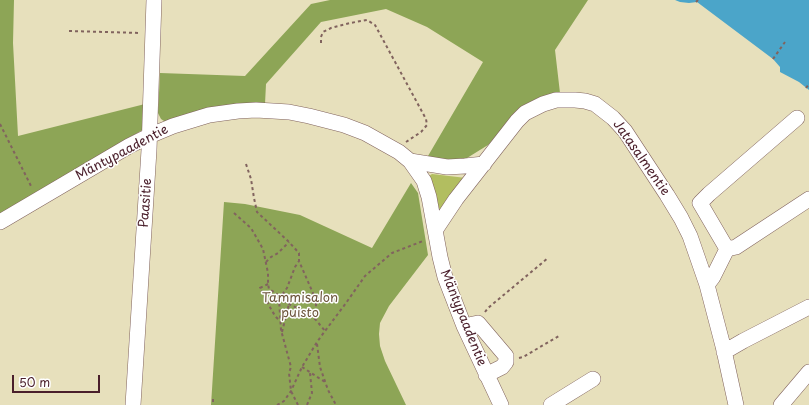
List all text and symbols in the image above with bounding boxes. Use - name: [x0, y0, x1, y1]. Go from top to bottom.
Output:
- street label: Jatasalmentie: [609, 117, 673, 199]
- street label: Mäntypaadentie: [73, 122, 171, 184]
- street label: Paasitie: [136, 178, 156, 228]
- street label: Mäntypaadentie: [437, 268, 489, 368]
- park label: Tammisalon puisto: [262, 290, 338, 321]
- scale bar: [14, 367, 102, 393]
- text: 50 m: [19, 373, 50, 391]

